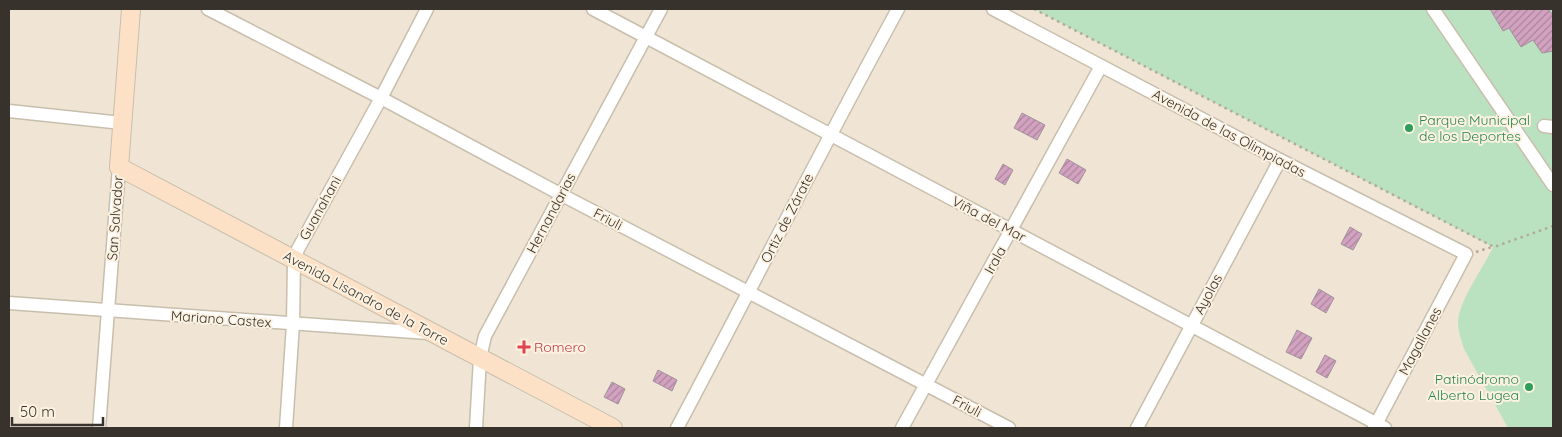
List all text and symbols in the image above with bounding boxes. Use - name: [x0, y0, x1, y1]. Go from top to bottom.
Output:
- street label: Avenida de las Olimpiadas: [1149, 85, 1309, 181]
- place label: Parque Municipal de los Deportes: [1419, 111, 1530, 145]
- marker: Parque Municipal de los Deportes: [1403, 122, 1415, 134]
- street label: Hernandarias: [522, 170, 580, 256]
- street label: Ortiz de Zárate: [757, 170, 817, 266]
- street label: Guanahani: [295, 173, 345, 243]
- street label: San Salvador: [103, 174, 127, 261]
- street label: Viña del Mar: [949, 192, 1030, 246]
- street label: Friuli: [590, 204, 626, 234]
- street label: Irala: [980, 243, 1010, 277]
- street label: Avenida Lisandro de la Torre: [280, 247, 452, 349]
- street label: Ayolas: [1190, 271, 1226, 317]
- street label: Magallanes: [1395, 304, 1445, 378]
- street label: Mariano Castex: [170, 307, 272, 332]
- place label: Romero: [534, 338, 586, 356]
- marker: Romero: [518, 341, 530, 353]
- place label: Patinódromo Alberto Lugea: [1428, 370, 1519, 404]
- marker: Patinódromo Alberto Lugea: [1523, 381, 1535, 393]
- street label: Friuli: [949, 391, 985, 421]
- scale bar: [12, 394, 104, 426]
- text: 50 m: [20, 402, 55, 421]

